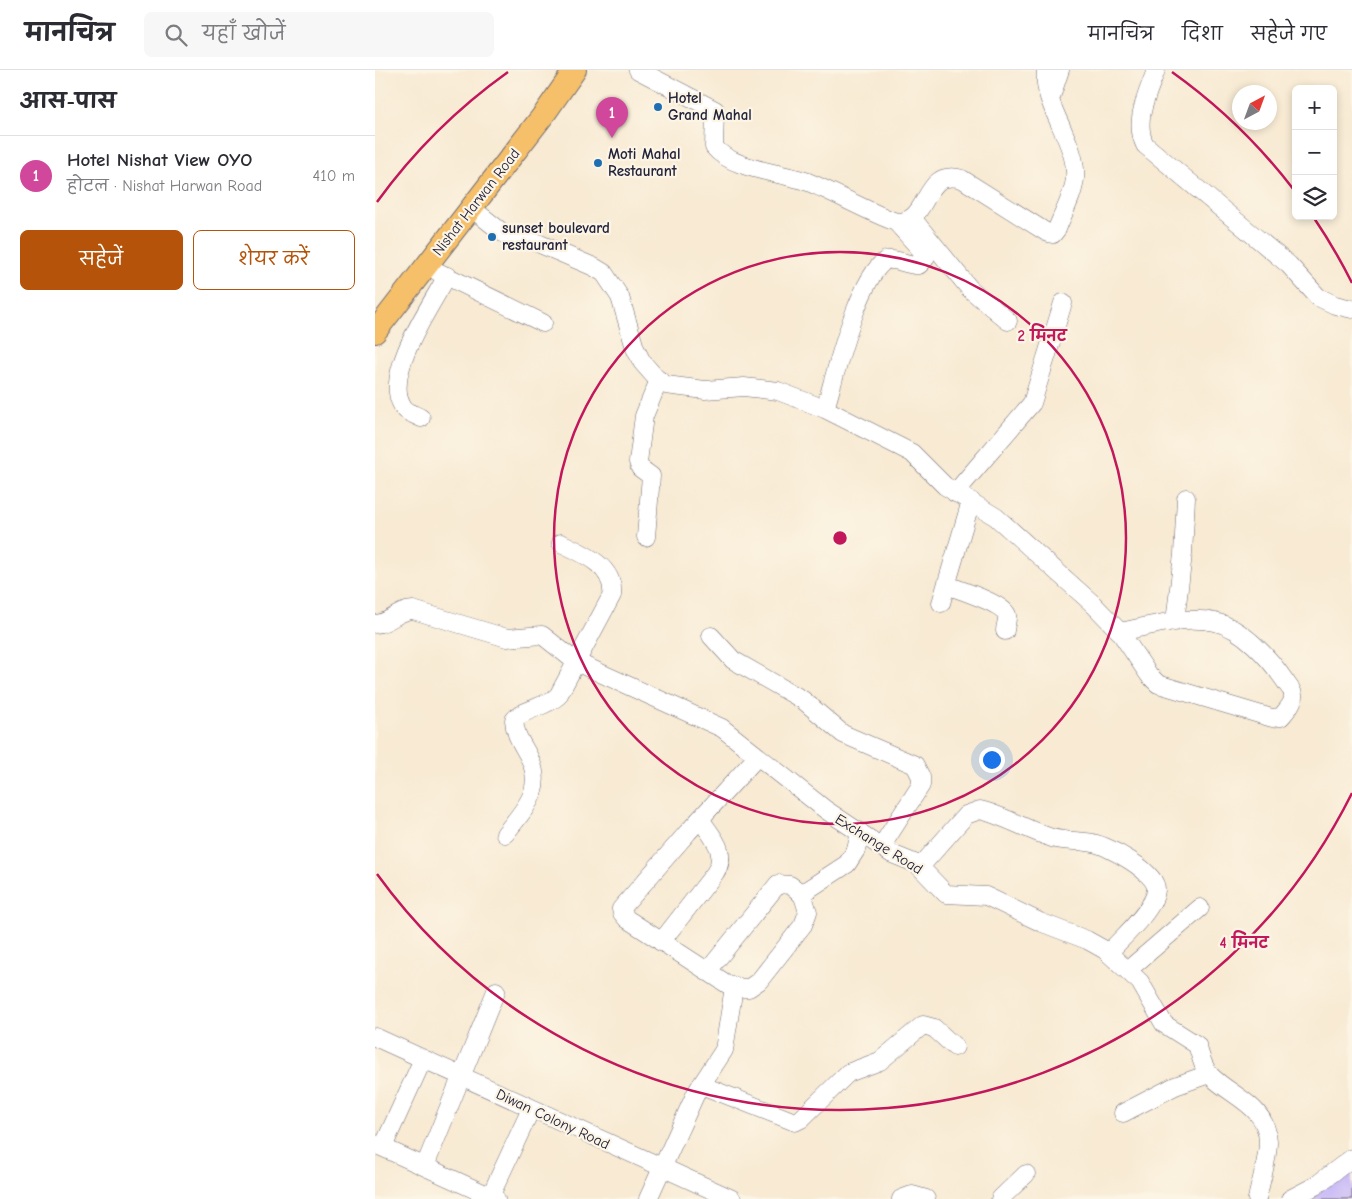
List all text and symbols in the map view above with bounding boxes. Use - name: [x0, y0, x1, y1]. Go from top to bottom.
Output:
- search box: [144, 12, 494, 57]
- text: मानचित्र: [25, 19, 114, 47]
- icon: search: [162, 21, 190, 49]
- text: यहाँ खोजें: [202, 23, 285, 45]
- text: मानचित्र: [1088, 24, 1154, 45]
- text: दिशा: [1182, 24, 1223, 45]
- text: सहेजे गए: [1251, 24, 1327, 45]
- north arrow: [1232, 85, 1277, 130]
- map controls: [1292, 85, 1337, 220]
- button: +: [1292, 85, 1337, 130]
- text: आस-पास: [20, 89, 116, 113]
- place label: Hotel Grand Mahal: [668, 89, 752, 124]
- pin: 1: [596, 97, 628, 138]
- marker: Hotel Grand Mahal: [652, 101, 664, 113]
- button: −: [1292, 130, 1337, 175]
- street label: Nishat Harwan Road: [428, 145, 524, 259]
- place label: Moti Mahal Restaurant: [608, 145, 680, 180]
- text: Hotel Nishat View OYO: [67, 149, 252, 171]
- marker: Moti Mahal Restaurant: [592, 157, 604, 169]
- text: 1: [33, 167, 39, 185]
- text: 410 m: [313, 167, 355, 185]
- button: layers: [1292, 175, 1337, 220]
- text: होटल · Nishat Harwan Road: [67, 177, 262, 195]
- place label: sunset boulevard restaurant: [502, 219, 610, 254]
- button: सहेजें: [20, 230, 183, 290]
- button: शेयर करें: [193, 230, 355, 290]
- marker: sunset boulevard restaurant: [486, 231, 498, 243]
- text: 2 मिनट: [1017, 323, 1068, 345]
- centre of rings: [831, 529, 849, 547]
- your location: [979, 747, 1005, 773]
- street label: Exchange Road: [832, 810, 926, 878]
- text: 4 मिनट: [1220, 930, 1270, 952]
- street label: Diwan Colony Road: [493, 1085, 613, 1153]

